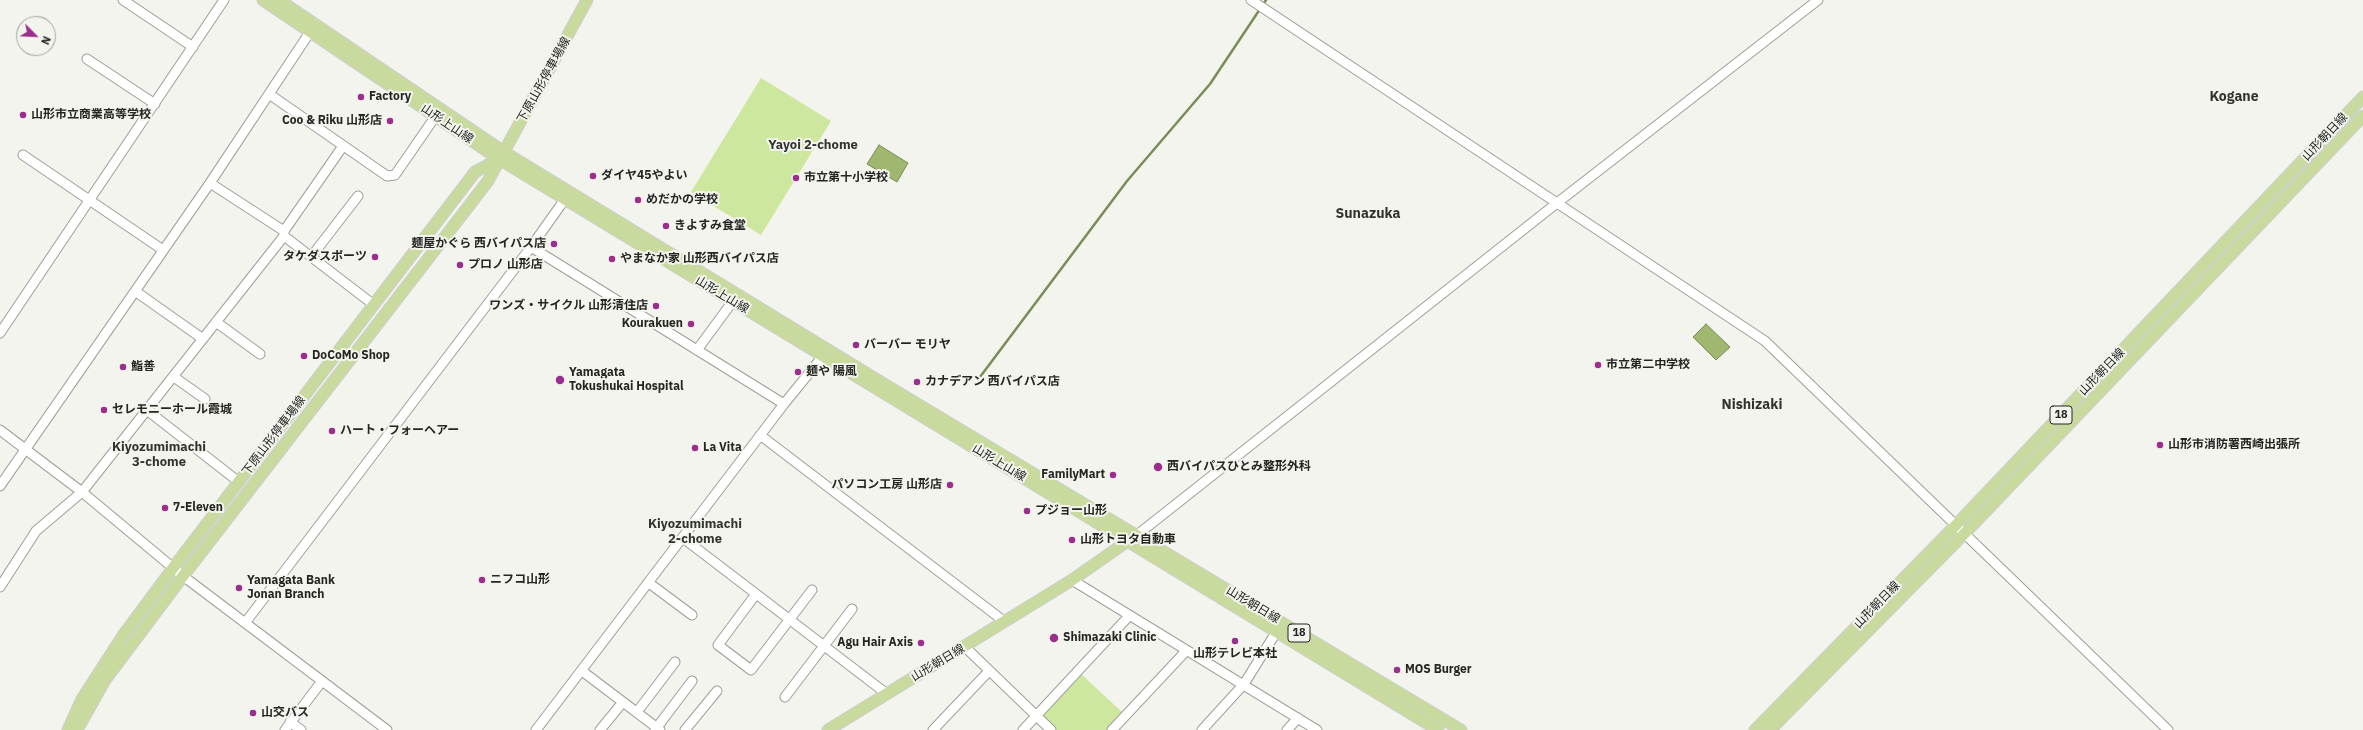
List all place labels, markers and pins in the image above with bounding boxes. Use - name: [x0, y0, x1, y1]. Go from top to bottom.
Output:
- place label: Factory: [369, 90, 411, 104]
- marker: Factory: [356, 92, 366, 102]
- place label: 山形市立商業高等学校: [31, 108, 151, 122]
- marker: 山形市立商業高等学校: [18, 110, 28, 120]
- place label: Coo & Riku 山形店: [282, 114, 382, 128]
- marker: Coo & Riku 山形店: [385, 116, 395, 126]
- place label: ダイヤ45やよい: [601, 169, 687, 183]
- marker: ダイヤ45やよい: [588, 171, 598, 181]
- place label: 市立第十小学校: [804, 171, 888, 185]
- marker: 市立第十小学校: [791, 173, 801, 183]
- place label: めだかの学校: [646, 193, 718, 207]
- marker: めだかの学校: [633, 195, 643, 205]
- place label: きよすみ食堂: [674, 219, 746, 233]
- marker: きよすみ食堂: [661, 221, 671, 231]
- place label: 麺屋かぐら 西バイパス店: [411, 237, 546, 251]
- marker: 麺屋かぐら 西バイパス店: [549, 239, 559, 249]
- place label: タケダスポーツ: [283, 250, 367, 264]
- marker: タケダスポーツ: [370, 252, 380, 262]
- place label: やまなか家 山形西バイパス店: [620, 252, 779, 266]
- marker: やまなか家 山形西バイパス店: [607, 254, 617, 264]
- place label: プロノ 山形店: [468, 258, 543, 272]
- marker: プロノ 山形店: [455, 260, 465, 270]
- place label: ワンズ・サイクル 山形清住店: [489, 299, 648, 313]
- marker: ワンズ・サイクル 山形清住店: [651, 301, 661, 311]
- place label: Kourakuen: [622, 317, 683, 331]
- marker: Kourakuen: [686, 319, 696, 329]
- place label: バーバー モリヤ: [864, 338, 951, 352]
- marker: バーバー モリヤ: [851, 340, 861, 350]
- place label: DoCoMo Shop: [312, 349, 390, 363]
- marker: DoCoMo Shop: [299, 351, 309, 361]
- place label: 市立第二中学校: [1606, 358, 1690, 372]
- place label: 鮨善: [131, 360, 155, 374]
- marker: 市立第二中学校: [1593, 360, 1603, 370]
- marker: 鮨善: [118, 362, 128, 372]
- place label: 麺や 陽風: [806, 365, 857, 379]
- place label: Yamagata Tokushukai Hospital: [569, 366, 684, 394]
- marker: 麺や 陽風: [793, 367, 803, 377]
- marker: Yamagata Tokushukai Hospital: [554, 374, 566, 386]
- place label: カナデアン 西バイパス店: [925, 375, 1060, 389]
- marker: カナデアン 西バイパス店: [912, 377, 922, 387]
- place label: セレモニーホール霞城: [112, 403, 232, 417]
- marker: セレモニーホール霞城: [99, 405, 109, 415]
- place label: ハート・フォーヘアー: [340, 424, 459, 438]
- marker: ハート・フォーヘアー: [327, 426, 337, 436]
- place label: 山形市消防署西崎出張所: [2168, 438, 2300, 452]
- marker: 山形市消防署西崎出張所: [2155, 440, 2165, 450]
- place label: La Vita: [703, 441, 742, 455]
- marker: La Vita: [690, 443, 700, 453]
- place label: 西バイパスひとみ整形外科: [1167, 460, 1311, 474]
- marker: 西バイパスひとみ整形外科: [1152, 461, 1164, 473]
- place label: FamilyMart: [1041, 468, 1105, 482]
- marker: FamilyMart: [1108, 470, 1118, 480]
- place label: パソコン工房 山形店: [831, 478, 942, 492]
- marker: パソコン工房 山形店: [945, 480, 955, 490]
- place label: 7-Eleven: [173, 501, 223, 515]
- marker: 7-Eleven: [160, 503, 170, 513]
- place label: プジョー山形: [1035, 504, 1107, 518]
- marker: プジョー山形: [1022, 506, 1032, 516]
- place label: 山形トヨタ自動車: [1080, 533, 1176, 547]
- marker: 山形トヨタ自動車: [1067, 535, 1077, 545]
- place label: ニフコ山形: [490, 573, 550, 587]
- place label: Yamagata Bank Jonan Branch: [247, 574, 335, 602]
- marker: ニフコ山形: [477, 575, 487, 585]
- marker: Yamagata Bank Jonan Branch: [234, 583, 244, 593]
- place label: Shimazaki Clinic: [1063, 631, 1157, 645]
- marker: Shimazaki Clinic: [1048, 632, 1060, 644]
- place label: Agu Hair Axis: [837, 636, 913, 650]
- marker: 山形テレビ本社: [1230, 636, 1240, 646]
- marker: Agu Hair Axis: [916, 638, 926, 648]
- place label: 山形テレビ本社: [1193, 647, 1277, 661]
- place label: MOS Burger: [1405, 663, 1472, 677]
- marker: MOS Burger: [1392, 665, 1402, 675]
- place label: 山交バス: [261, 706, 309, 720]
- marker: 山交バス: [248, 708, 258, 718]

